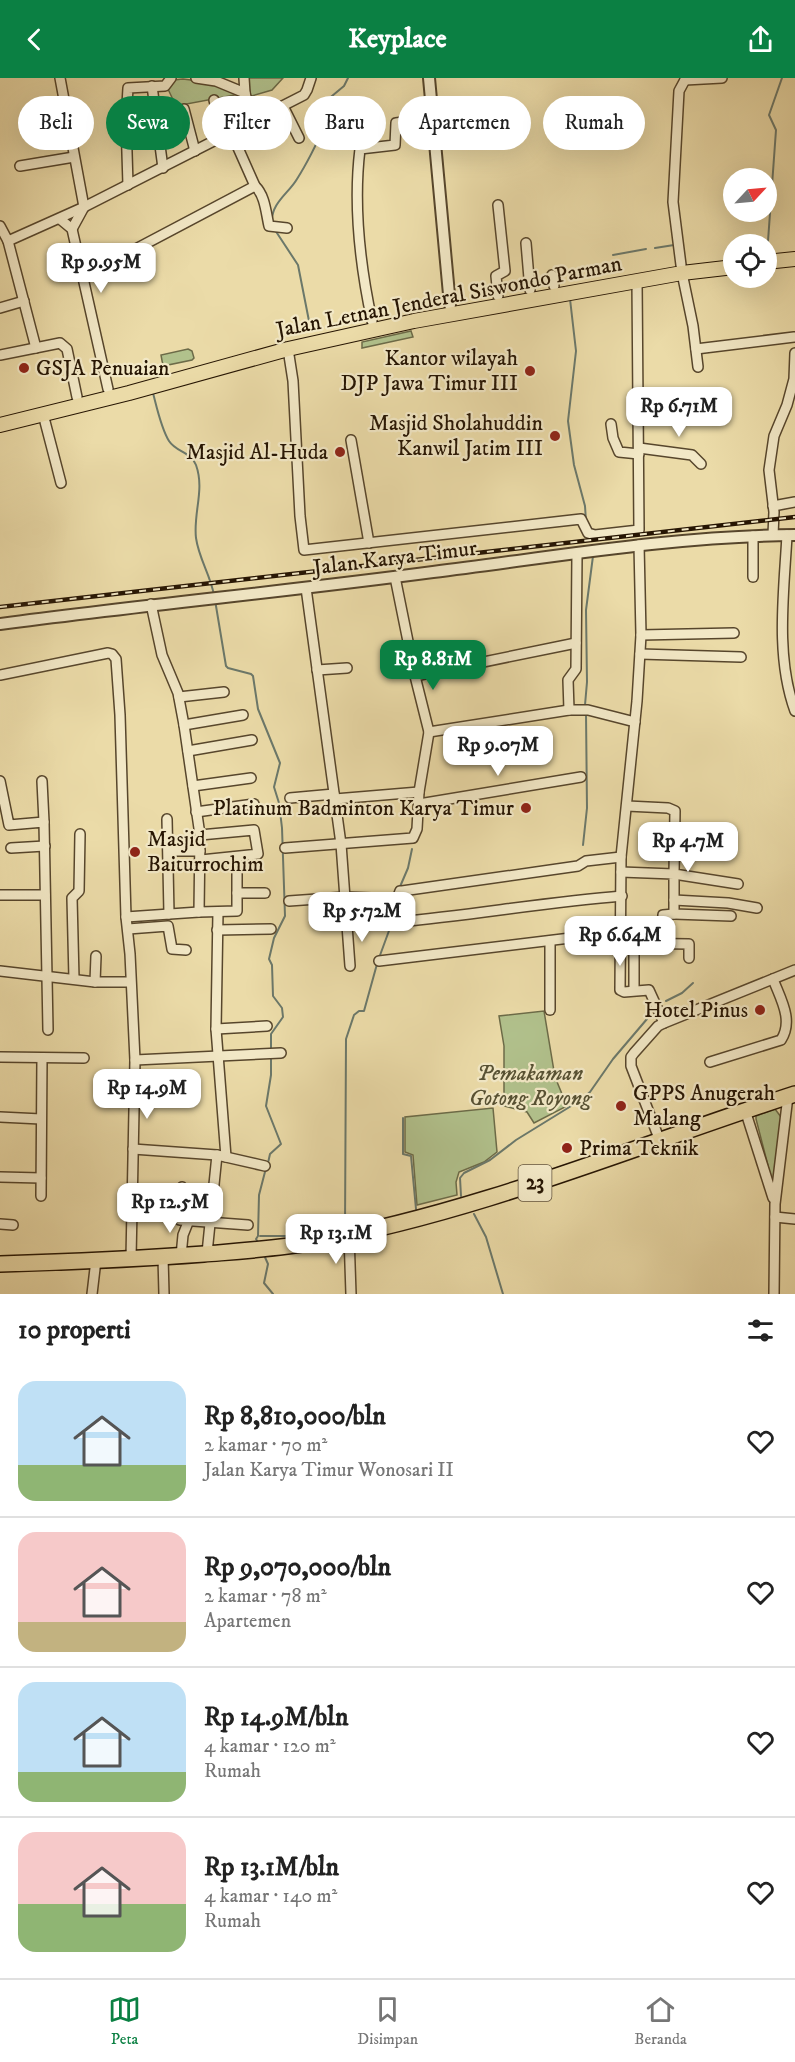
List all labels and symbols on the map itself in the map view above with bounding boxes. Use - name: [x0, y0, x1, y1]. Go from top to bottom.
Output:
- north arrow: [723, 168, 777, 222]
- pin: Rp 9.95M: [39, 243, 163, 294]
- street label: Jalan Letnan Jenderal Siswondo Parman: [272, 250, 625, 344]
- place label: Kantor wilayah DJP Jawa Timur III: [341, 345, 518, 397]
- place label: GSJA Penuaian: [36, 355, 170, 382]
- marker: GSJA Penuaian: [17, 361, 31, 375]
- marker: Kantor wilayah DJP Jawa Timur III: [523, 364, 537, 378]
- pin: Rp 6.71M: [617, 387, 741, 438]
- place label: Masjid Sholahuddin Kanwil Jatim III: [369, 410, 544, 462]
- marker: Masjid Sholahuddin Kanwil Jatim III: [548, 429, 562, 443]
- place label: Masjid Al-Huda: [186, 439, 329, 466]
- marker: Masjid Al-Huda: [333, 445, 347, 459]
- street label: Jalan Karya Timur: [310, 534, 479, 582]
- pin: Rp 8.81M: [371, 640, 495, 691]
- pin: Rp 9.07M: [436, 726, 560, 777]
- place label: Platinum Badminton Karya Timur: [213, 795, 515, 822]
- marker: Platinum Badminton Karya Timur: [519, 801, 533, 815]
- pin: Rp 4.7M: [633, 822, 743, 873]
- place label: Masjid Baiturrochim: [147, 826, 264, 878]
- marker: Masjid Baiturrochim: [128, 845, 142, 859]
- pin: Rp 5.72M: [300, 892, 424, 943]
- pin: Rp 6.64M: [558, 916, 682, 967]
- place label: Hotel Pinus: [644, 997, 748, 1024]
- marker: Hotel Pinus: [753, 1003, 767, 1017]
- park label: Pemakaman Gotong Royong: [469, 1060, 593, 1112]
- pin: Rp 14.9M: [85, 1069, 209, 1120]
- place label: GPPS Anugerah Malang: [633, 1080, 776, 1132]
- marker: GPPS Anugerah Malang: [614, 1099, 628, 1113]
- place label: Prima Teknik: [579, 1135, 699, 1162]
- marker: Prima Teknik: [560, 1141, 574, 1155]
- road number: 23: [518, 1165, 552, 1201]
- pin: Rp 12.5M: [108, 1183, 232, 1234]
- pin: Rp 13.1M: [274, 1214, 398, 1265]

